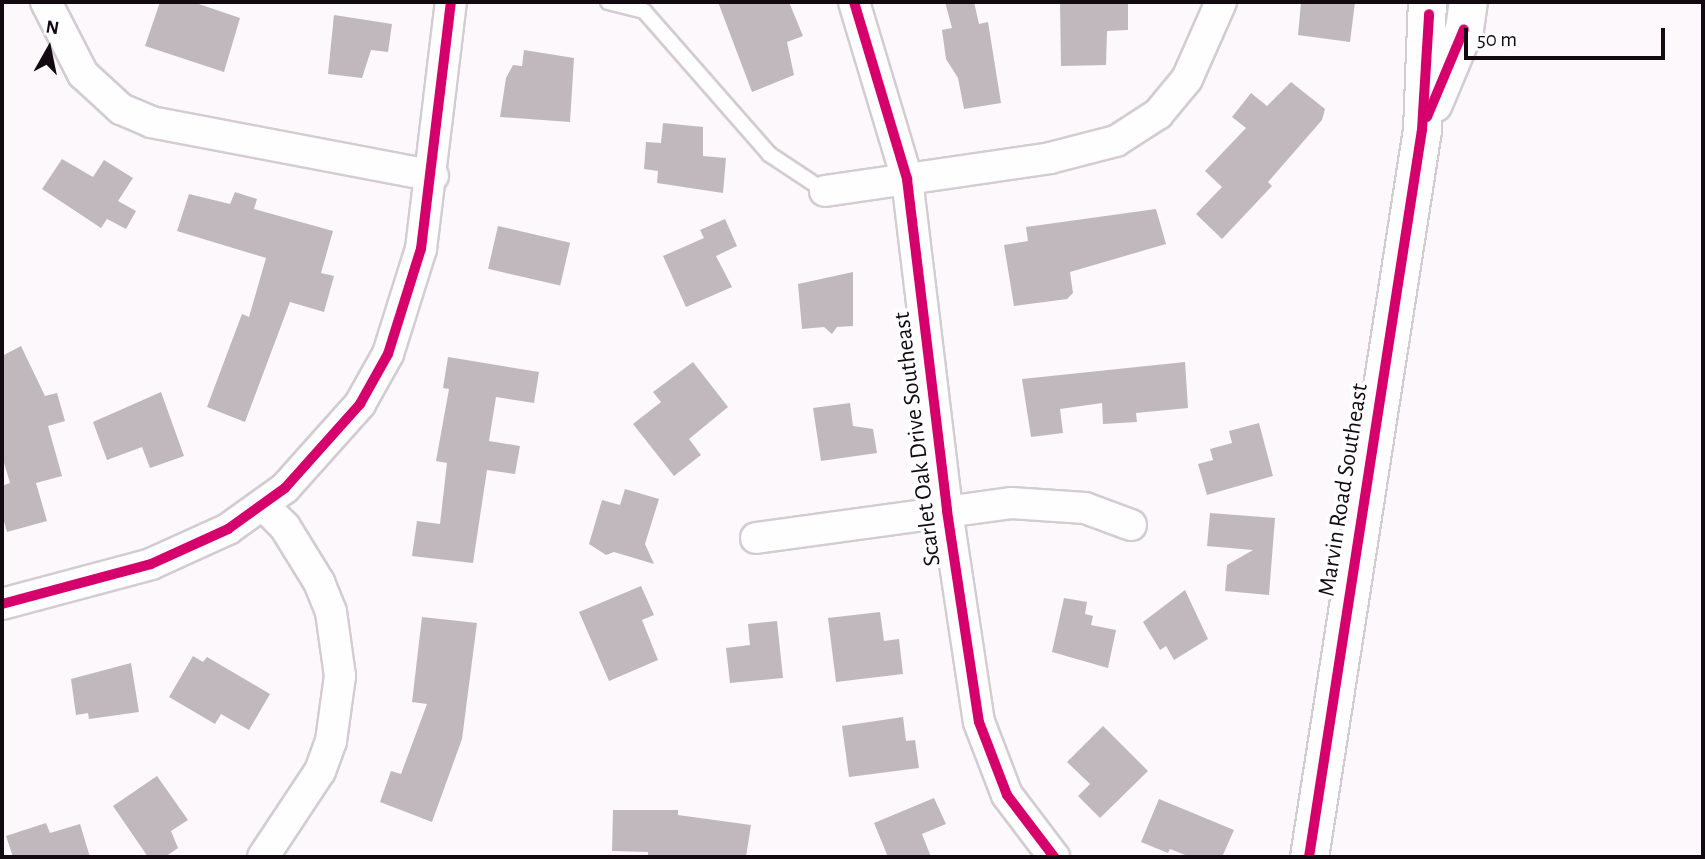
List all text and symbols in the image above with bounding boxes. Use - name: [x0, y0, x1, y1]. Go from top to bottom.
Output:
- north arrow: [14, 14, 84, 84]
- scale bar: [1467, 14, 1668, 58]
- text: N: [44, 17, 60, 38]
- text: 50 m: [1477, 29, 1517, 50]
- street label: Scarlet Oak Drive Southeast: [888, 310, 948, 568]
- street label: Marvin Road Southeast: [1313, 381, 1375, 599]

